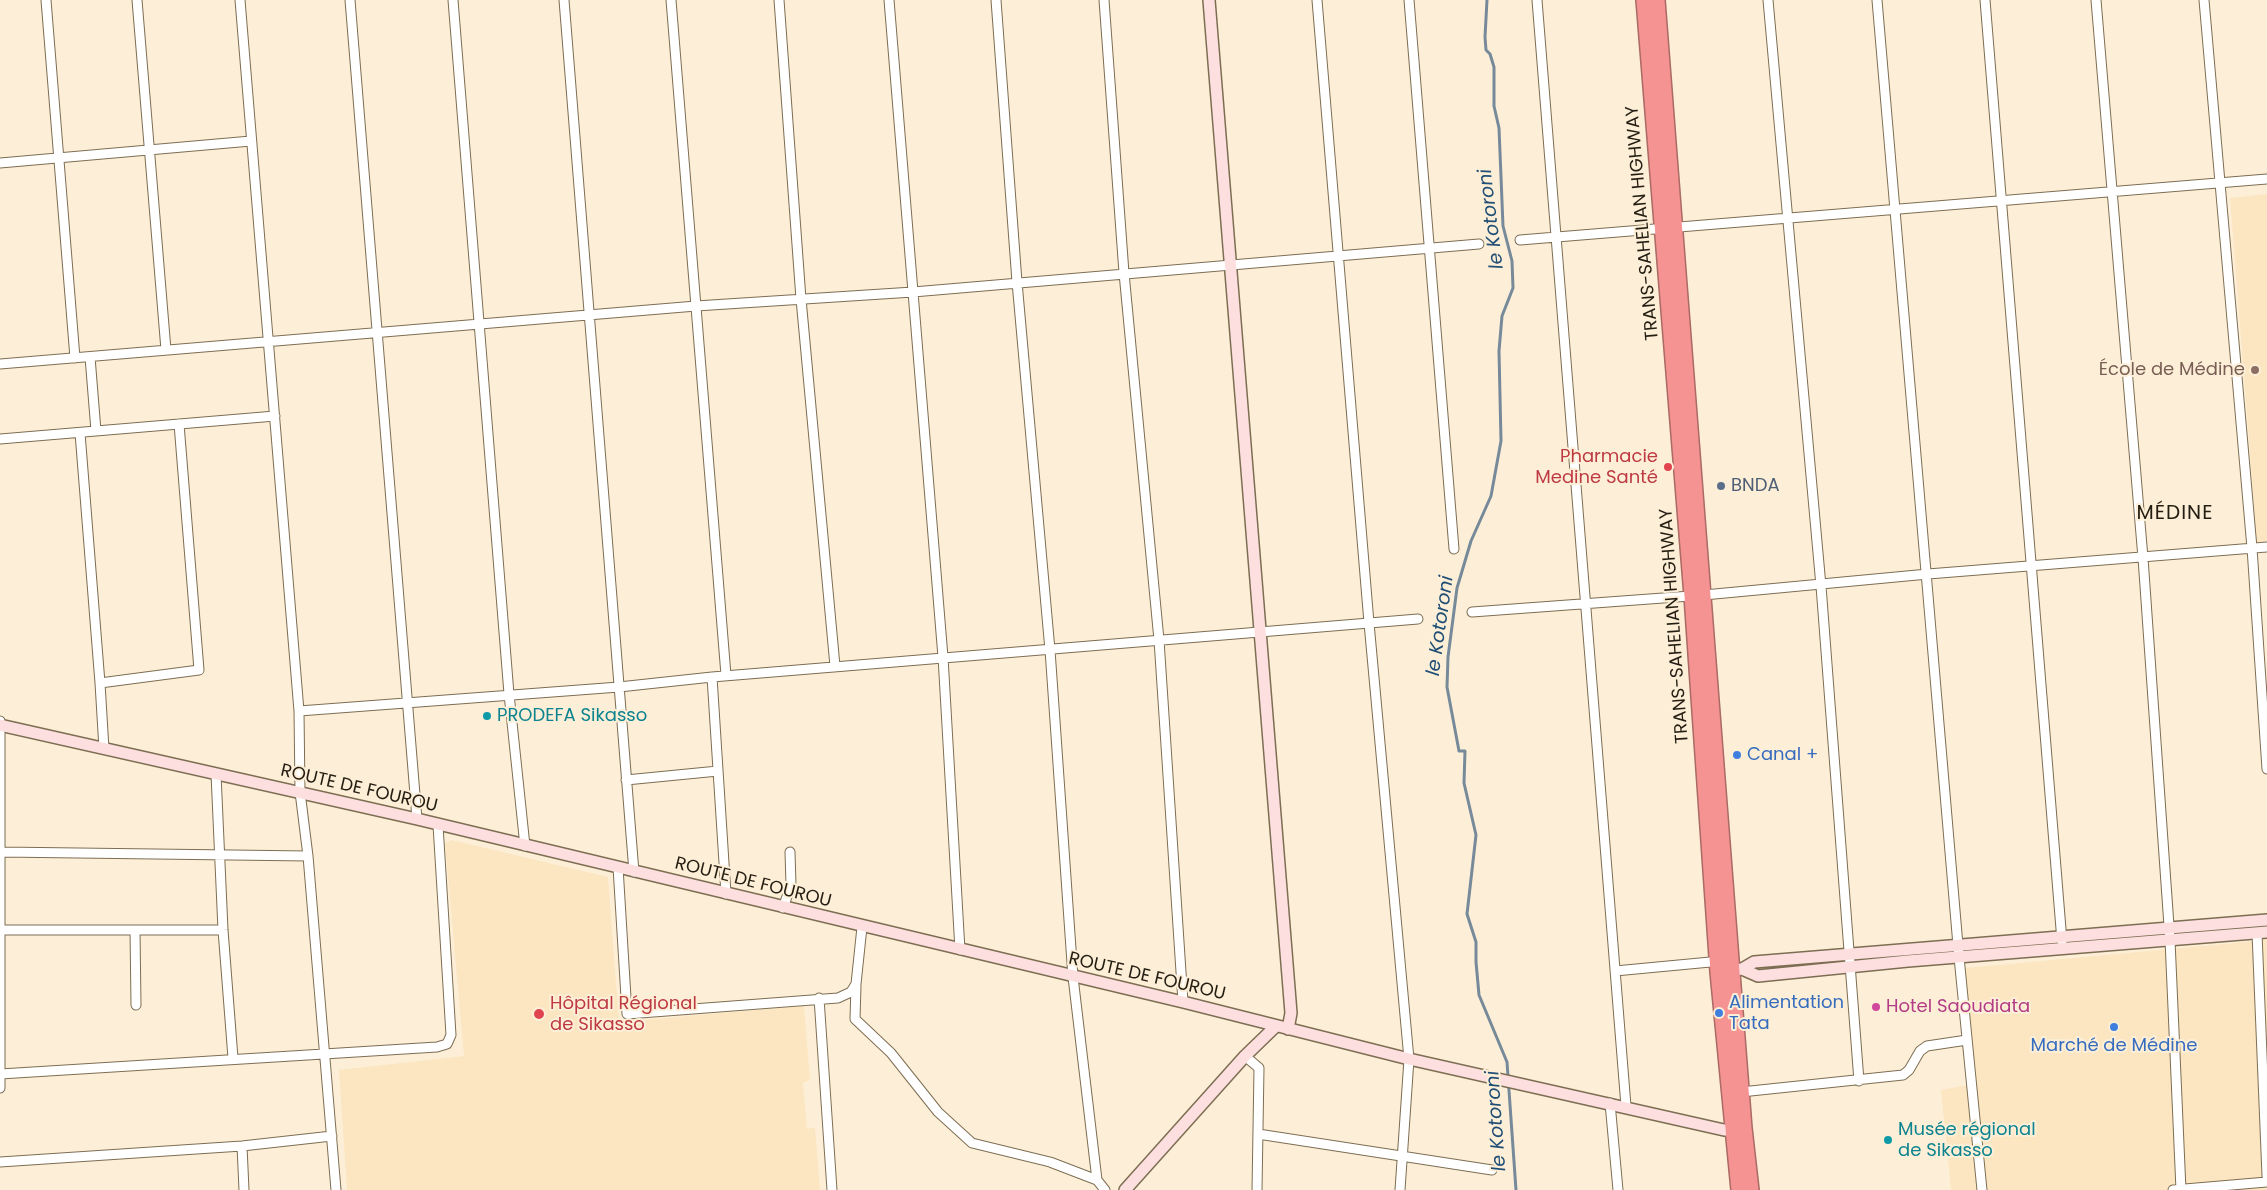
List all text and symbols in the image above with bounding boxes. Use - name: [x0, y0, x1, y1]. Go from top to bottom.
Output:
- street label: TRANS-SAHELIAN HIGHWAY: [1622, 105, 1664, 341]
- water label: le Kotoroni: [1475, 168, 1509, 270]
- place label: École de Médine: [2099, 359, 2245, 381]
- marker: École de Médine: [2249, 364, 2261, 376]
- place label: Pharmacie Medine Santé: [1535, 446, 1658, 488]
- marker: Pharmacie Medine Santé: [1662, 461, 1674, 473]
- place label: BNDA: [1731, 475, 1780, 497]
- marker: BNDA: [1715, 480, 1727, 492]
- district label: MÉDINE: [2136, 502, 2214, 526]
- street label: TRANS-SAHELIAN HIGHWAY: [1656, 508, 1694, 744]
- water label: le Kotoroni: [1423, 574, 1459, 678]
- place label: PRODEFA Sikasso: [497, 705, 647, 727]
- marker: PRODEFA Sikasso: [481, 710, 493, 722]
- place label: Canal +: [1747, 744, 1818, 766]
- marker: Canal +: [1731, 749, 1743, 761]
- street label: ROUTE DE FOUROU: [278, 760, 440, 818]
- street label: ROUTE DE FOUROU: [673, 853, 833, 913]
- street label: ROUTE DE FOUROU: [1066, 948, 1228, 1006]
- place label: Alimentation Tata: [1729, 992, 1844, 1034]
- place label: Hôpital Régional de Sikasso: [550, 993, 697, 1036]
- place label: Hotel Saoudiata: [1886, 996, 2030, 1018]
- marker: Hotel Saoudiata: [1870, 1001, 1882, 1013]
- marker: Hôpital Régional de Sikasso: [532, 1007, 546, 1021]
- marker: Alimentation Tata: [1713, 1007, 1725, 1019]
- marker: Marché de Médine: [2108, 1021, 2120, 1033]
- place label: Marché de Médine: [2031, 1035, 2197, 1057]
- water label: le Kotoroni: [1482, 1070, 1512, 1172]
- place label: Musée régional de Sikasso: [1898, 1119, 2036, 1162]
- marker: Musée régional de Sikasso: [1882, 1134, 1894, 1146]

